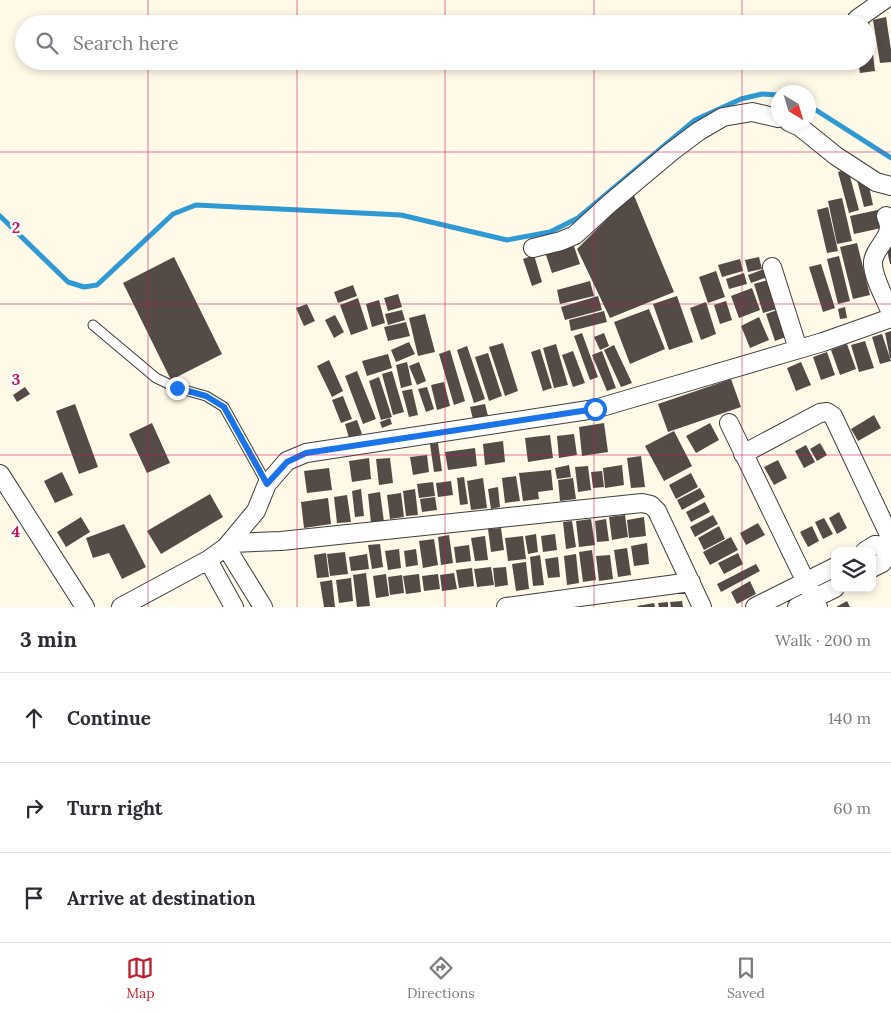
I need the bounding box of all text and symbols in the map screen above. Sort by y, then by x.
search box [15,15,876,70]
icon: search [33,29,61,57]
text: Search here [73,31,179,55]
north arrow [771,85,816,130]
text: 2 [12,217,20,237]
text: 3 [12,369,21,389]
route end [166,377,189,400]
route start [584,398,607,421]
text: 4 [12,521,21,541]
map controls [831,547,876,592]
button: layers [831,547,876,592]
text: 3 min [20,626,77,653]
text: Walk · 200 m [775,630,871,650]
icon: ahead [20,704,48,732]
text: Continue [67,706,151,730]
text: 140 m [828,708,871,728]
icon: right [20,794,48,822]
text: Turn right [67,796,163,820]
text: 60 m [833,798,871,818]
icon: arrive [20,884,48,912]
text: Arrive at destination [67,886,256,910]
tab: Map [126,954,155,1002]
tab: Directions [407,954,475,1002]
tab: Saved [727,954,765,1002]

